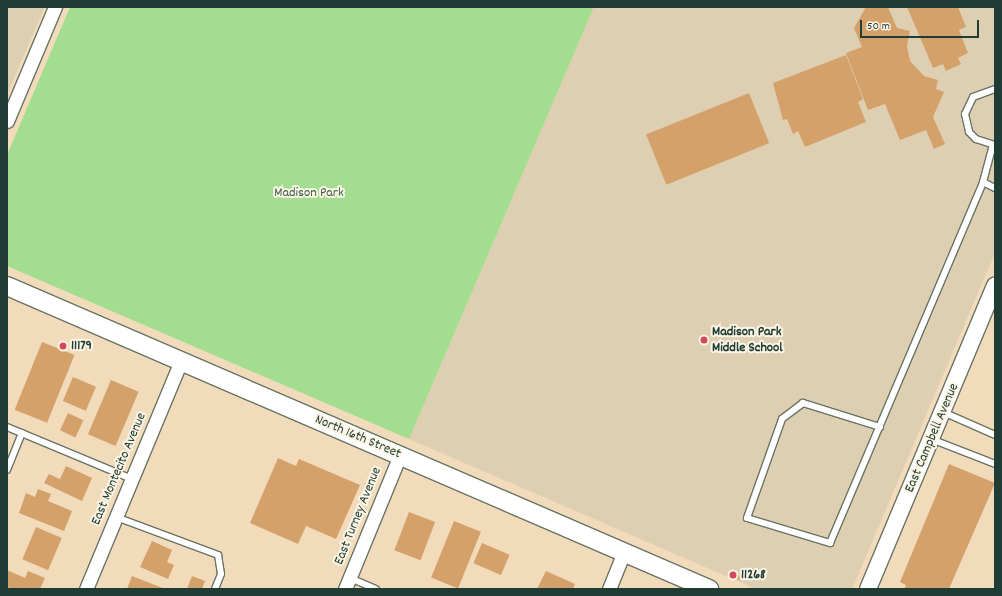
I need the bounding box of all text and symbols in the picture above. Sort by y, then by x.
scale bar [862,12,981,38]
text: 50 m [867,18,890,35]
park label: Madison Park [274,185,344,201]
place label: Madison Park Middle School [712,324,783,356]
marker: Madison Park Middle School [699,335,709,345]
place label: 11179 [71,338,92,354]
marker: 11179 [58,341,68,351]
street label: East Campbell Avenue [901,381,963,495]
street label: East Montecito Avenue [88,410,150,528]
street label: North 16th Street [312,411,404,463]
street label: East Turney Avenue [331,465,385,567]
place label: 11268 [741,567,766,583]
marker: 11268 [728,570,738,580]

